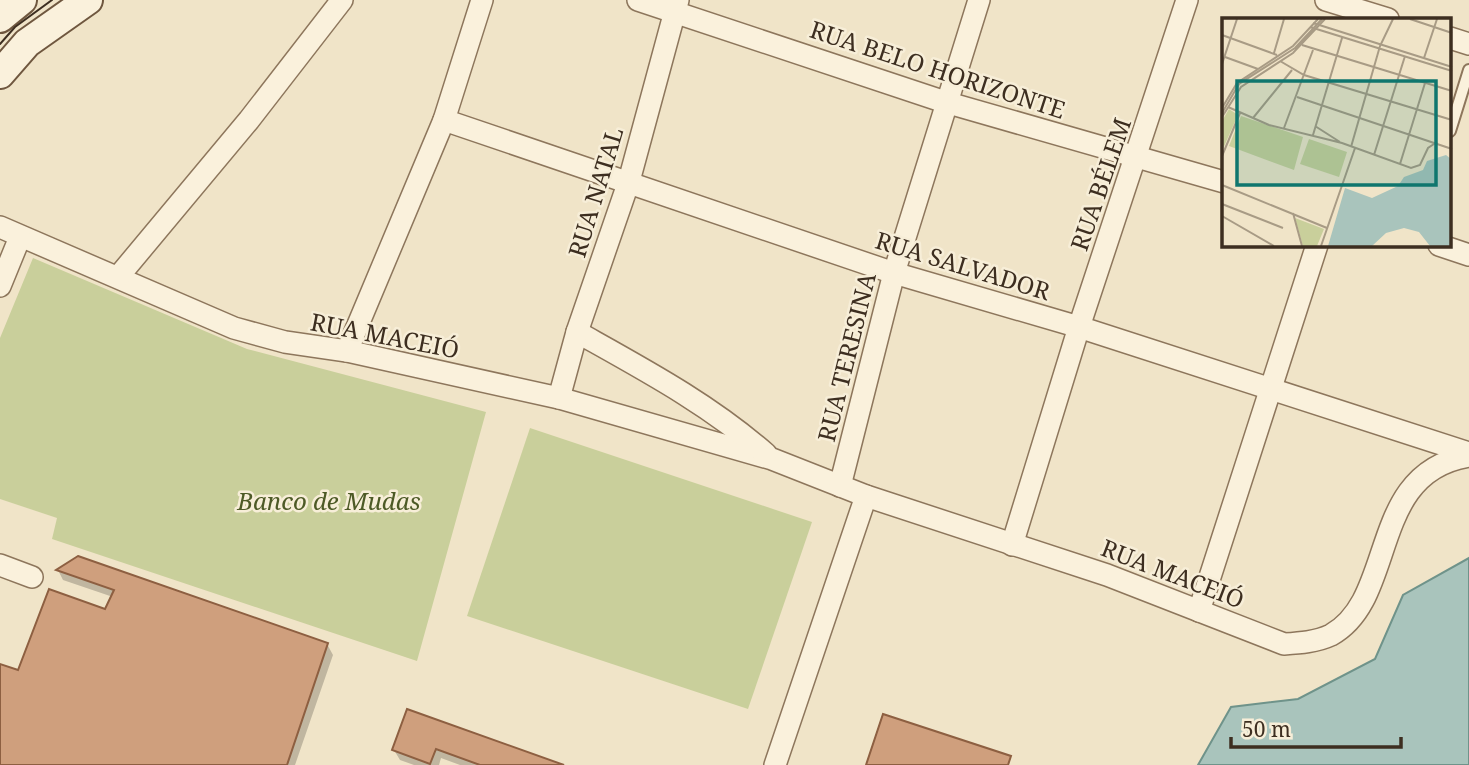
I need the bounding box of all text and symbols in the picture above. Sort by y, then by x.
street label: RUA BELO HORIZONTE [806,12,1070,126]
inset map [1222,18,1452,247]
street label: RUA BÉLEM [1062,113,1138,255]
street label: RUA NATAL [560,123,630,261]
street label: RUA SALVADOR [872,223,1055,307]
street label: RUA TERESINA [809,269,883,445]
street label: RUA MACEIÓ [308,304,462,366]
park label: Banco de Mudas [236,484,421,517]
street label: RUA MACEIÓ [1097,531,1249,615]
scale bar [1231,706,1401,750]
text: 50 m [1242,715,1291,743]

